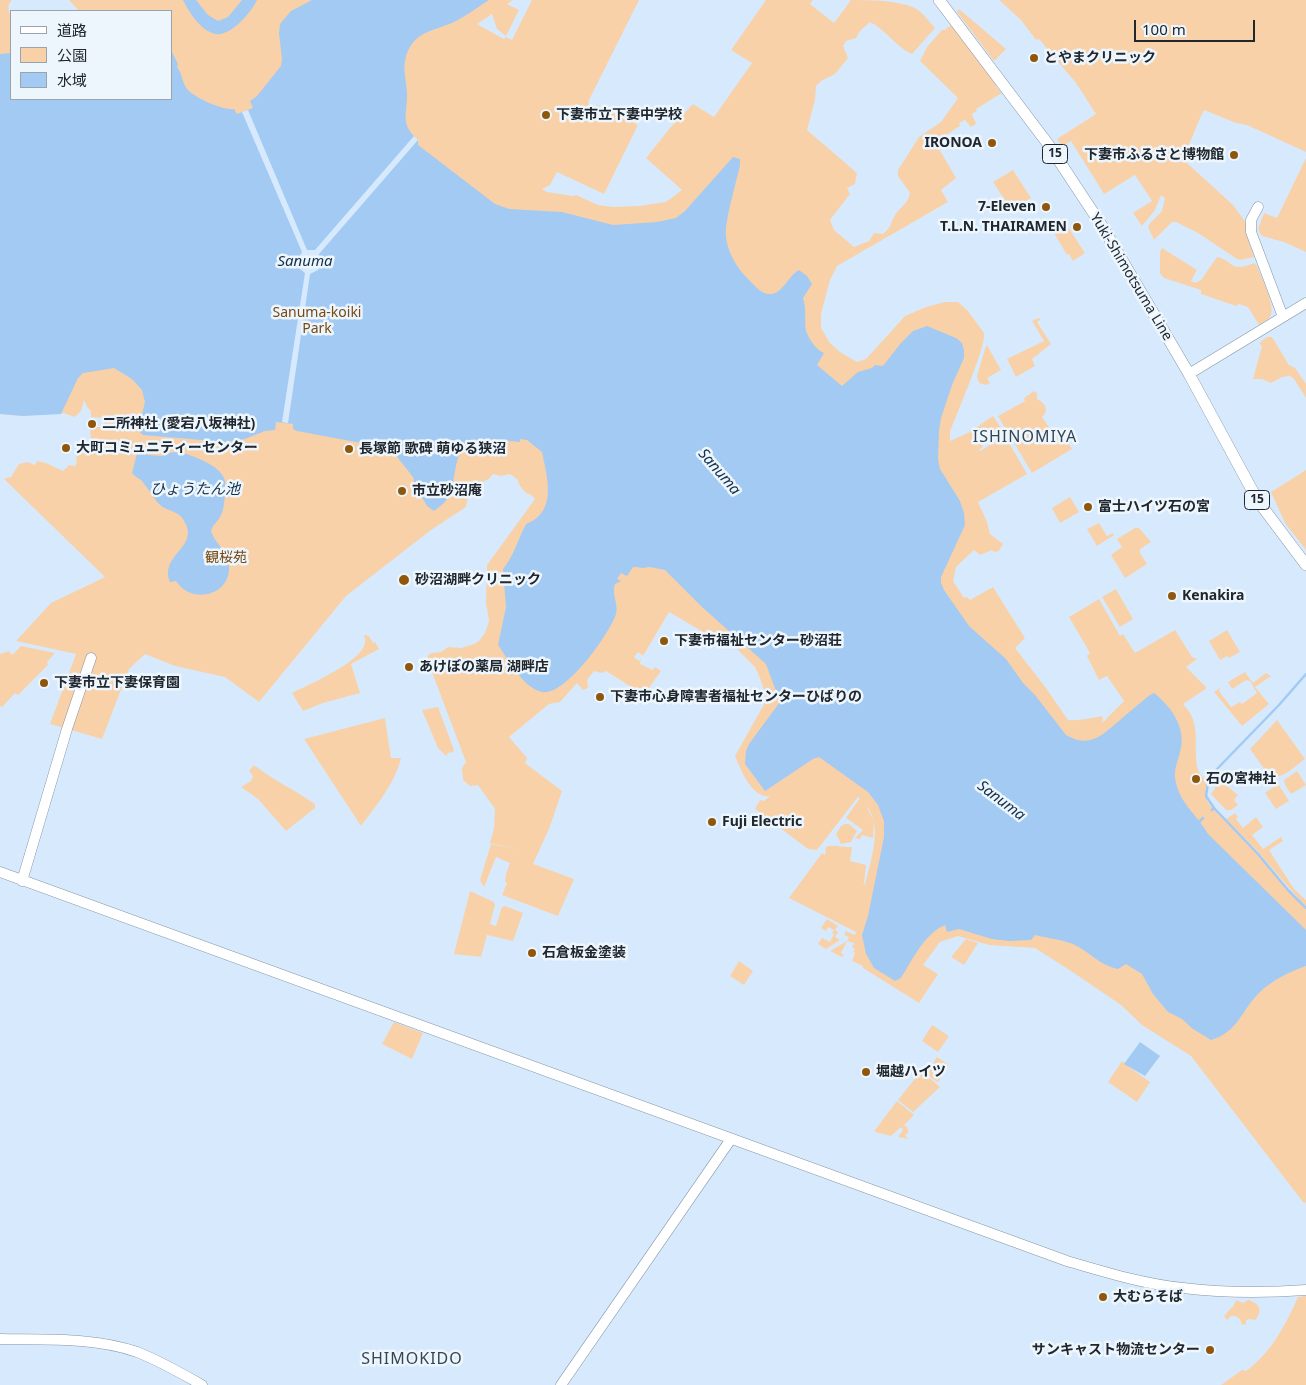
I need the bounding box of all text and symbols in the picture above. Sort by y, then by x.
legend [10,10,172,100]
scale bar [1136,10,1257,42]
text: 100 m [1142,19,1186,39]
text: 道路 [57,20,87,40]
text: 公園 [57,45,87,65]
place label: とやまクリニック [1044,50,1156,66]
marker: とやまクリニック [1028,52,1040,64]
text: 水域 [57,70,87,90]
place label: 下妻市立下妻中学校 [556,107,682,123]
marker: 下妻市立下妻中学校 [540,109,552,121]
place label: IRONOA [924,135,982,151]
marker: IRONOA [986,137,998,149]
road number: 15 [1042,144,1068,164]
place label: 下妻市ふるさと博物館 [1084,147,1224,163]
marker: 下妻市ふるさと博物館 [1228,149,1240,161]
place label: 7-Eleven [978,199,1036,215]
marker: 7-Eleven [1040,201,1052,213]
street label: Yuki-Shimotsuma Line [1086,210,1176,344]
place label: T.L.N. THAIRAMEN [940,219,1067,235]
marker: T.L.N. THAIRAMEN [1071,221,1083,233]
water label: Sanuma [277,253,333,271]
park label: Sanuma-koiki Park [273,305,361,338]
place label: 二所神社 (愛宕八坂神社) [102,416,255,432]
marker: 二所神社 (愛宕八坂神社) [86,418,98,430]
district label: ISHINOMIYA [972,427,1078,447]
place label: 大町コミュニティーセンター [76,440,258,456]
place label: 長塚節 歌碑 萌ゆる狭沼 [359,441,506,457]
marker: 大町コミュニティーセンター [60,442,72,454]
marker: 長塚節 歌碑 萌ゆる狭沼 [343,443,355,455]
water label: Sanuma [694,445,744,499]
water label: ひょうたん池 [150,481,240,499]
place label: 市立砂沼庵 [412,483,482,499]
marker: 市立砂沼庵 [396,485,408,497]
road number: 15 [1244,490,1270,510]
place label: 富士ハイツ石の宮 [1098,499,1210,515]
marker: 富士ハイツ石の宮 [1082,501,1094,513]
park label: 観桜苑 [205,550,247,566]
place label: 砂沼湖畔クリニック [415,572,541,588]
marker: 砂沼湖畔クリニック [397,573,411,587]
place label: Kenakira [1182,588,1244,604]
marker: Kenakira [1166,590,1178,602]
place label: 下妻市福祉センター砂沼荘 [674,633,842,649]
marker: 下妻市福祉センター砂沼荘 [658,635,670,647]
place label: あけぼの薬局 湖畔店 [419,659,549,675]
marker: あけぼの薬局 湖畔店 [403,661,415,673]
place label: 下妻市立下妻保育園 [54,675,180,691]
marker: 下妻市立下妻保育園 [38,677,50,689]
place label: 下妻市心身障害者福祉センターひばりの [610,689,862,705]
marker: 下妻市心身障害者福祉センターひばりの [594,691,606,703]
place label: 石の宮神社 [1206,771,1276,787]
marker: 石の宮神社 [1190,773,1202,785]
water label: Sanuma [974,777,1028,825]
place label: Fuji Electric [722,814,802,830]
marker: Fuji Electric [706,816,718,828]
place label: 石倉板金塗装 [542,945,626,961]
marker: 石倉板金塗装 [526,947,538,959]
place label: 堀越ハイツ [876,1064,946,1080]
marker: 堀越ハイツ [860,1066,872,1078]
place label: 大むらそば [1113,1289,1183,1305]
marker: 大むらそば [1097,1291,1109,1303]
place label: サンキャスト物流センター [1032,1342,1200,1358]
marker: サンキャスト物流センター [1204,1344,1216,1356]
district label: SHIMOKIDO [360,1349,464,1369]

